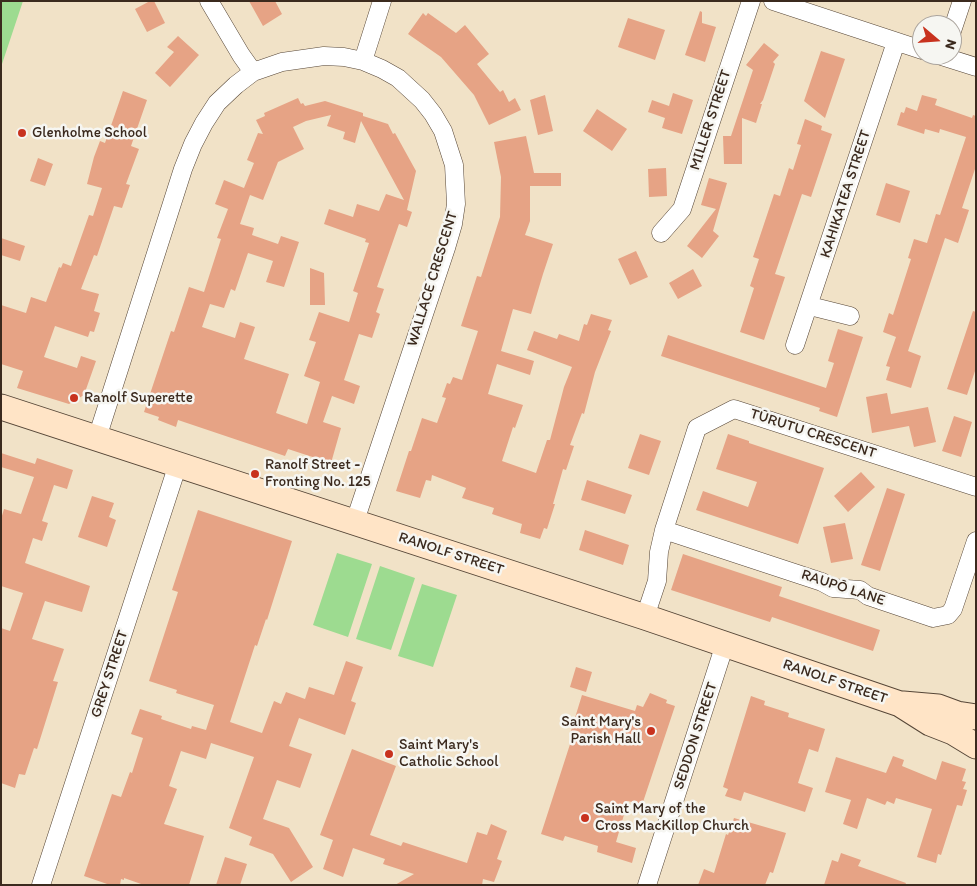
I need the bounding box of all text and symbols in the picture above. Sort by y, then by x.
north arrow [912,15,962,65]
text: N [941,37,960,52]
street label: MILLER STREET [686,68,736,172]
place label: Glenholme School [32,124,147,142]
marker: Glenholme School [16,127,28,139]
street label: KAHIKATEA STREET [817,128,875,260]
street label: WALLACE CRESCENT [404,209,462,349]
place label: Ranolf Superette [84,389,193,407]
marker: Ranolf Superette [68,392,80,404]
street label: TŪRUTU CRESCENT [748,405,878,463]
place label: Ranolf Street - Fronting No. 125 [265,456,371,491]
marker: Ranolf Street - Fronting No. 125 [249,468,261,480]
street label: RANOLF STREET [396,529,506,579]
street label: RAUPŌ LANE [799,566,887,610]
street label: GREY STREET [87,628,133,720]
street label: RANOLF STREET [780,656,890,708]
street label: SEDDON STREET [670,680,722,792]
place label: Saint Mary's Parish Hall [561,713,641,748]
marker: Saint Mary's Parish Hall [645,725,657,737]
place label: Saint Mary's Catholic School [399,736,498,771]
marker: Saint Mary's Catholic School [383,748,395,760]
place label: Saint Mary of the Cross MacKillop Church [595,800,749,835]
marker: Saint Mary of the Cross MacKillop Church [579,812,591,824]

